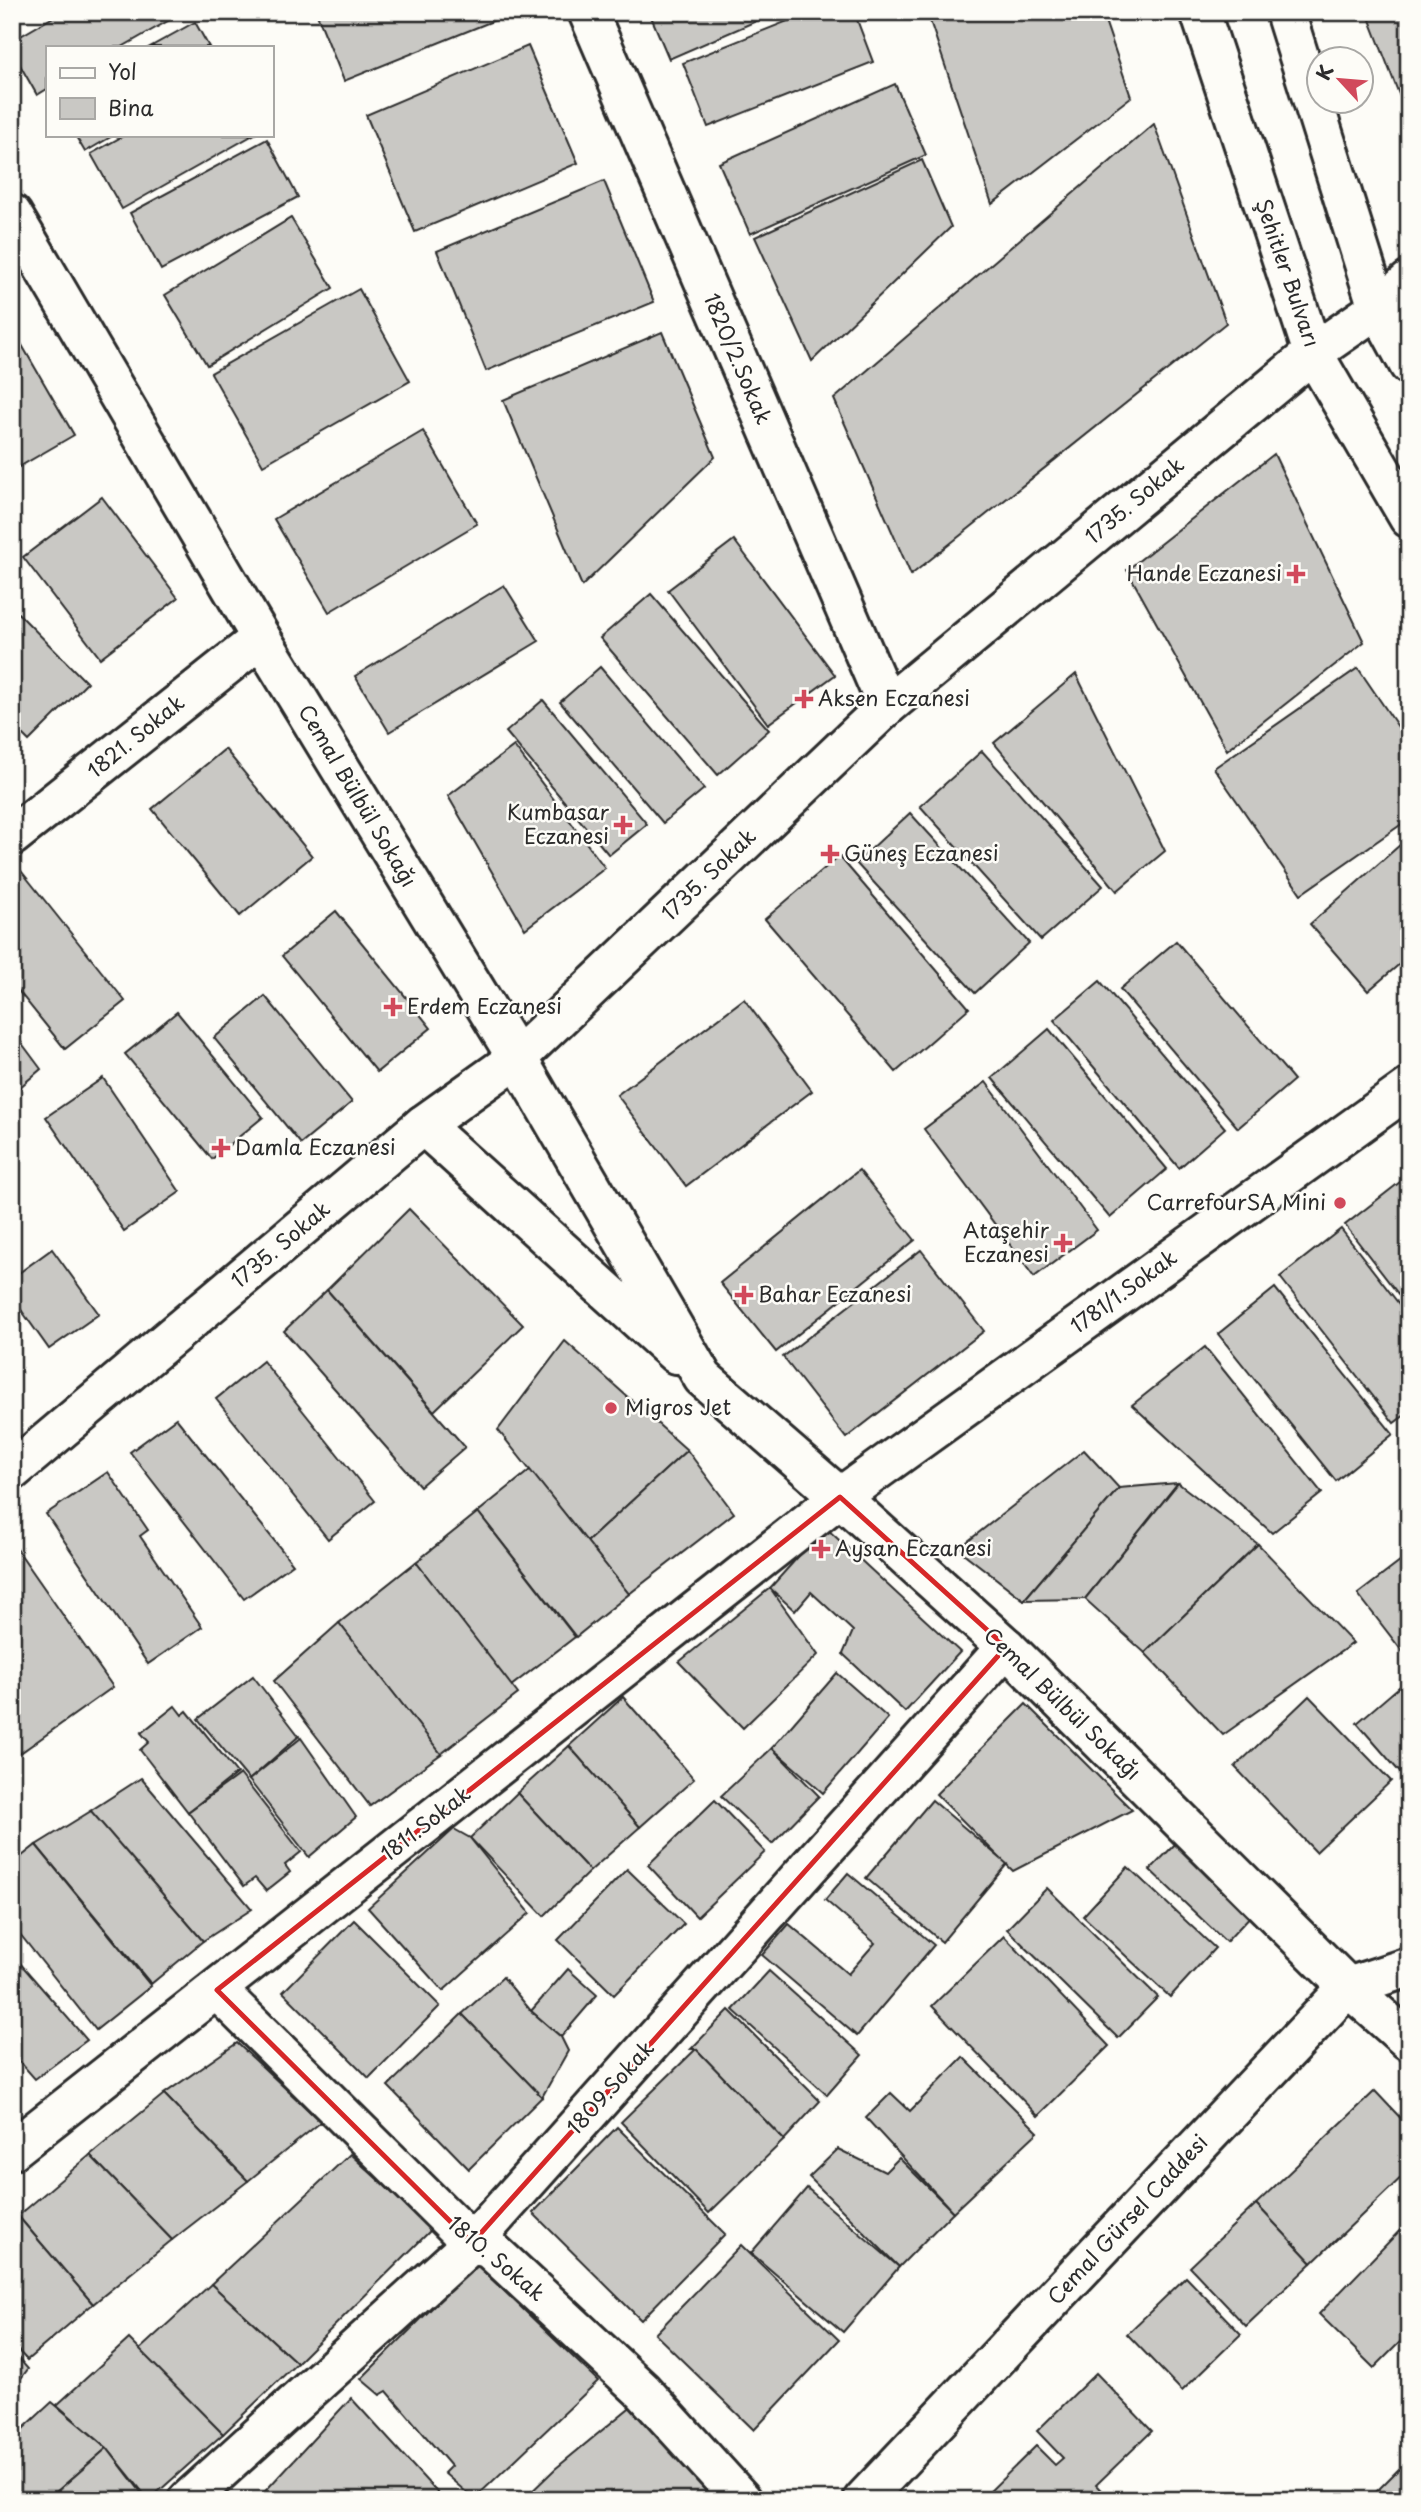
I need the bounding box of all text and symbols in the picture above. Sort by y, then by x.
legend [46,46,273,136]
north arrow [1306,46,1376,116]
text: Yol [108,55,137,87]
text: K [1308,60,1339,85]
text: Bina [108,91,154,123]
street label: Şehitler Bulvarı [1249,194,1329,351]
street label: 1820/2.Sokak [697,288,781,429]
street label: 1735. Sokak [1077,448,1190,551]
place label: Hande Eczanesi [1126,556,1282,588]
marker: Hande Eczanesi [1288,566,1304,582]
place label: Aksen Eczanesi [818,681,970,713]
street label: 1821. Sokak [79,686,190,785]
marker: Aksen Eczanesi [796,691,812,707]
street label: Cemal Bülbül Sokağı [291,698,426,892]
place label: Kumbasar Eczanesi [507,795,610,851]
marker: Kumbasar Eczanesi [615,817,631,833]
street label: 1735. Sokak [653,820,762,927]
place label: Güneş Eczanesi [844,836,999,868]
marker: Güneş Eczanesi [822,846,838,862]
place label: Erdem Eczanesi [407,989,562,1021]
marker: Erdem Eczanesi [385,999,401,1015]
place label: Damla Eczanesi [235,1130,396,1162]
marker: Damla Eczanesi [213,1140,229,1156]
place label: CarrefourSA Mini [1147,1185,1326,1217]
street label: 1735. Sokak [223,1192,336,1295]
marker: CarrefourSA Mini [1332,1195,1348,1211]
place label: Ataşehir Eczanesi [963,1213,1050,1269]
marker: Ataşehir Eczanesi [1055,1235,1071,1251]
street label: 1781/1.Sokak [1063,1241,1183,1340]
place label: Bahar Eczanesi [758,1277,912,1309]
marker: Bahar Eczanesi [736,1287,752,1303]
place label: Migros Jet [625,1390,731,1422]
marker: Migros Jet [603,1400,619,1416]
place label: Aysan Eczanesi [835,1531,992,1563]
marker: Aysan Eczanesi [813,1541,829,1557]
street label: Cemal Bülbül Sokağı [977,1619,1149,1786]
street label: 1811.Sokak [373,1777,476,1868]
street label: 1809.Sokak [558,2032,661,2141]
street label: Cemal Gürsel Caddesi [1039,2126,1214,2311]
street label: 1810. Sokak [441,2207,553,2308]

